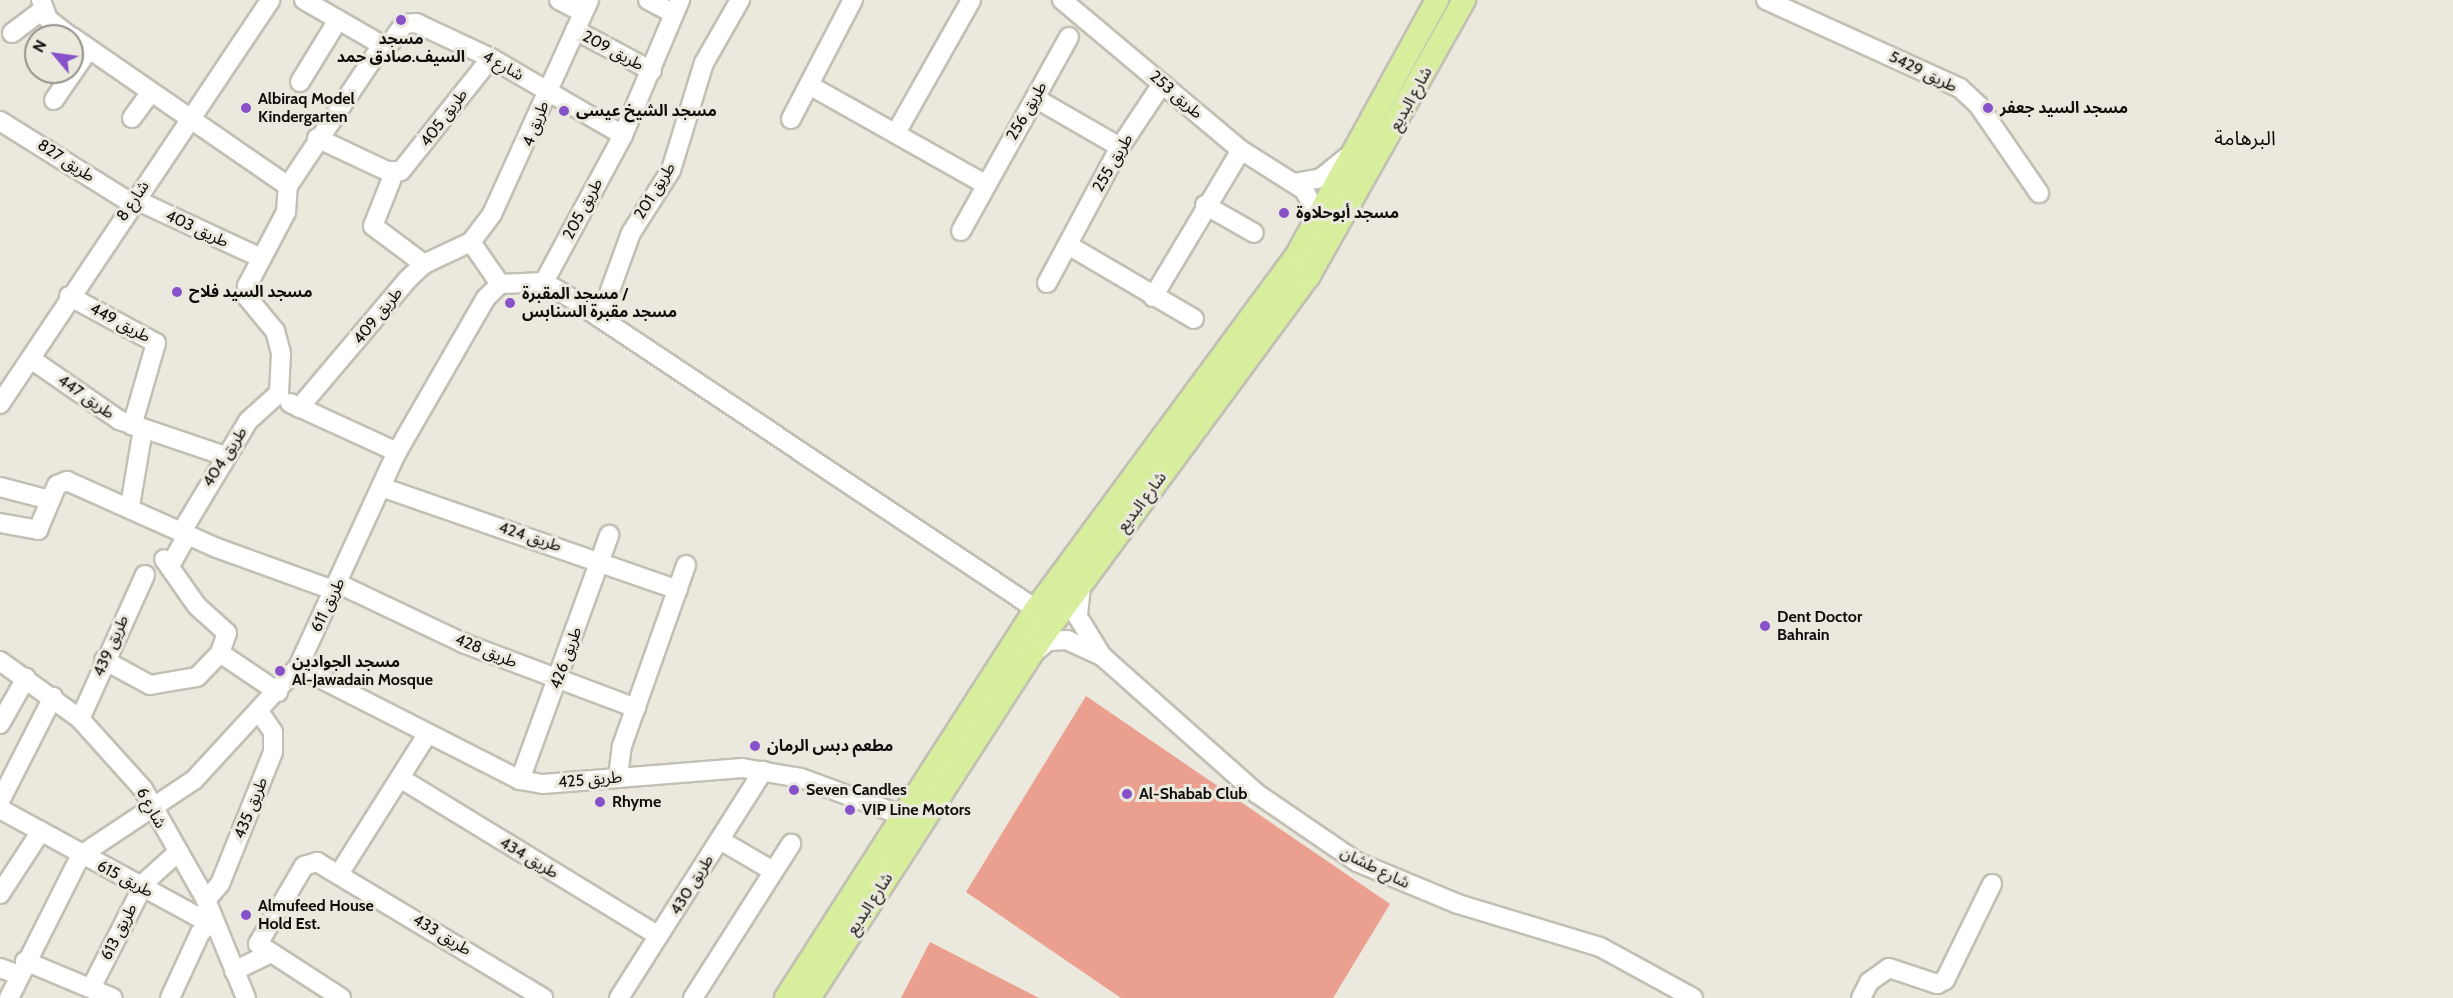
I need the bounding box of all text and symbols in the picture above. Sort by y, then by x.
marker: مسجد السيف.صادق حمد [394,13,408,27]
north arrow [24,24,84,84]
street label: طريق 209 [579,27,647,75]
place label: مسجد السيف.صادق حمد [337,29,465,67]
text: N [29,36,51,56]
street label: شارع 4 [479,47,527,85]
street label: طريق 5429 [1886,47,1960,97]
street label: شارع البديع [1386,64,1436,134]
street label: طريق 253 [1146,67,1206,123]
street label: طريق 256 [1003,78,1051,144]
street label: طريق 405 [416,85,472,151]
place label: Albiraq Model Kindergarten [258,89,355,127]
place label: مسجد السيد جعفر [2000,98,2128,118]
street label: طريق 4 [519,99,553,149]
marker: Albiraq Model Kindergarten [239,101,253,115]
place label: مسجد الشيخ عيسى [576,101,717,121]
marker: مسجد السيد جعفر [1981,101,1995,115]
marker: مسجد الشيخ عيسى [557,104,571,118]
district label: البرهامة [2214,126,2276,150]
street label: طريق 255 [1089,131,1137,195]
street label: طريق 827 [34,135,98,187]
street label: طريق 201 [630,159,680,223]
street label: طريق 205 [559,175,607,243]
street label: شارع 8 [113,177,153,225]
place label: مسجد أبوحلاوة [1296,203,1399,223]
street label: طريق 403 [163,206,231,252]
marker: مسجد أبوحلاوة [1277,206,1291,220]
place label: مسجد السيد فلاح [189,282,312,302]
street label: طريق 409 [349,284,407,348]
place label: مسجد المقبرة / مسجد مقبرة السنابس [522,284,677,322]
marker: مسجد السيد فلاح [170,285,184,299]
marker: مسجد المقبرة / مسجد مقبرة السنابس [503,296,517,310]
street label: طريق 449 [87,299,153,347]
street label: طريق 447 [54,371,118,423]
street label: طريق 404 [199,423,251,491]
street label: شارع البديع [1113,468,1171,536]
street label: طريق 424 [496,518,564,556]
street label: طريق 611 [307,575,349,635]
place label: Dent Doctor Bahrain [1777,607,1862,645]
street label: طريق 439 [89,612,133,680]
marker: Dent Doctor Bahrain [1758,619,1772,633]
street label: طريق 426 [546,624,586,692]
street label: طريق 428 [452,630,520,672]
place label: مسجد الجوادين Al-Jawadain Mosque [292,652,433,690]
marker: مسجد الجوادين Al-Jawadain Mosque [273,664,287,678]
place label: مطعم دبس الرمان [767,736,893,756]
marker: مطعم دبس الرمان [748,739,762,753]
street label: طريق 425 [557,768,623,792]
street label: طريق 435 [230,774,272,842]
place label: Seven Candles [806,780,907,800]
marker: Seven Candles [787,783,801,797]
street label: شارع 6 [132,784,170,832]
place label: Al-Shabab Club [1139,784,1247,804]
marker: Al-Shabab Club [1120,787,1134,801]
place label: Rhyme [612,792,661,812]
marker: Rhyme [593,795,607,809]
place label: VIP Line Motors [862,800,971,820]
marker: VIP Line Motors [843,803,857,817]
street label: طريق 434 [496,833,562,883]
street label: شارع طشان [1337,843,1413,893]
street label: طريق 430 [666,851,718,919]
street label: طريق 615 [94,856,156,902]
street label: شارع البديع [843,869,897,939]
place label: Almufeed House Hold Est. [258,896,374,934]
street label: طريق 613 [97,901,141,963]
marker: Almufeed House Hold Est. [239,908,253,922]
street label: طريق 433 [409,910,475,960]

